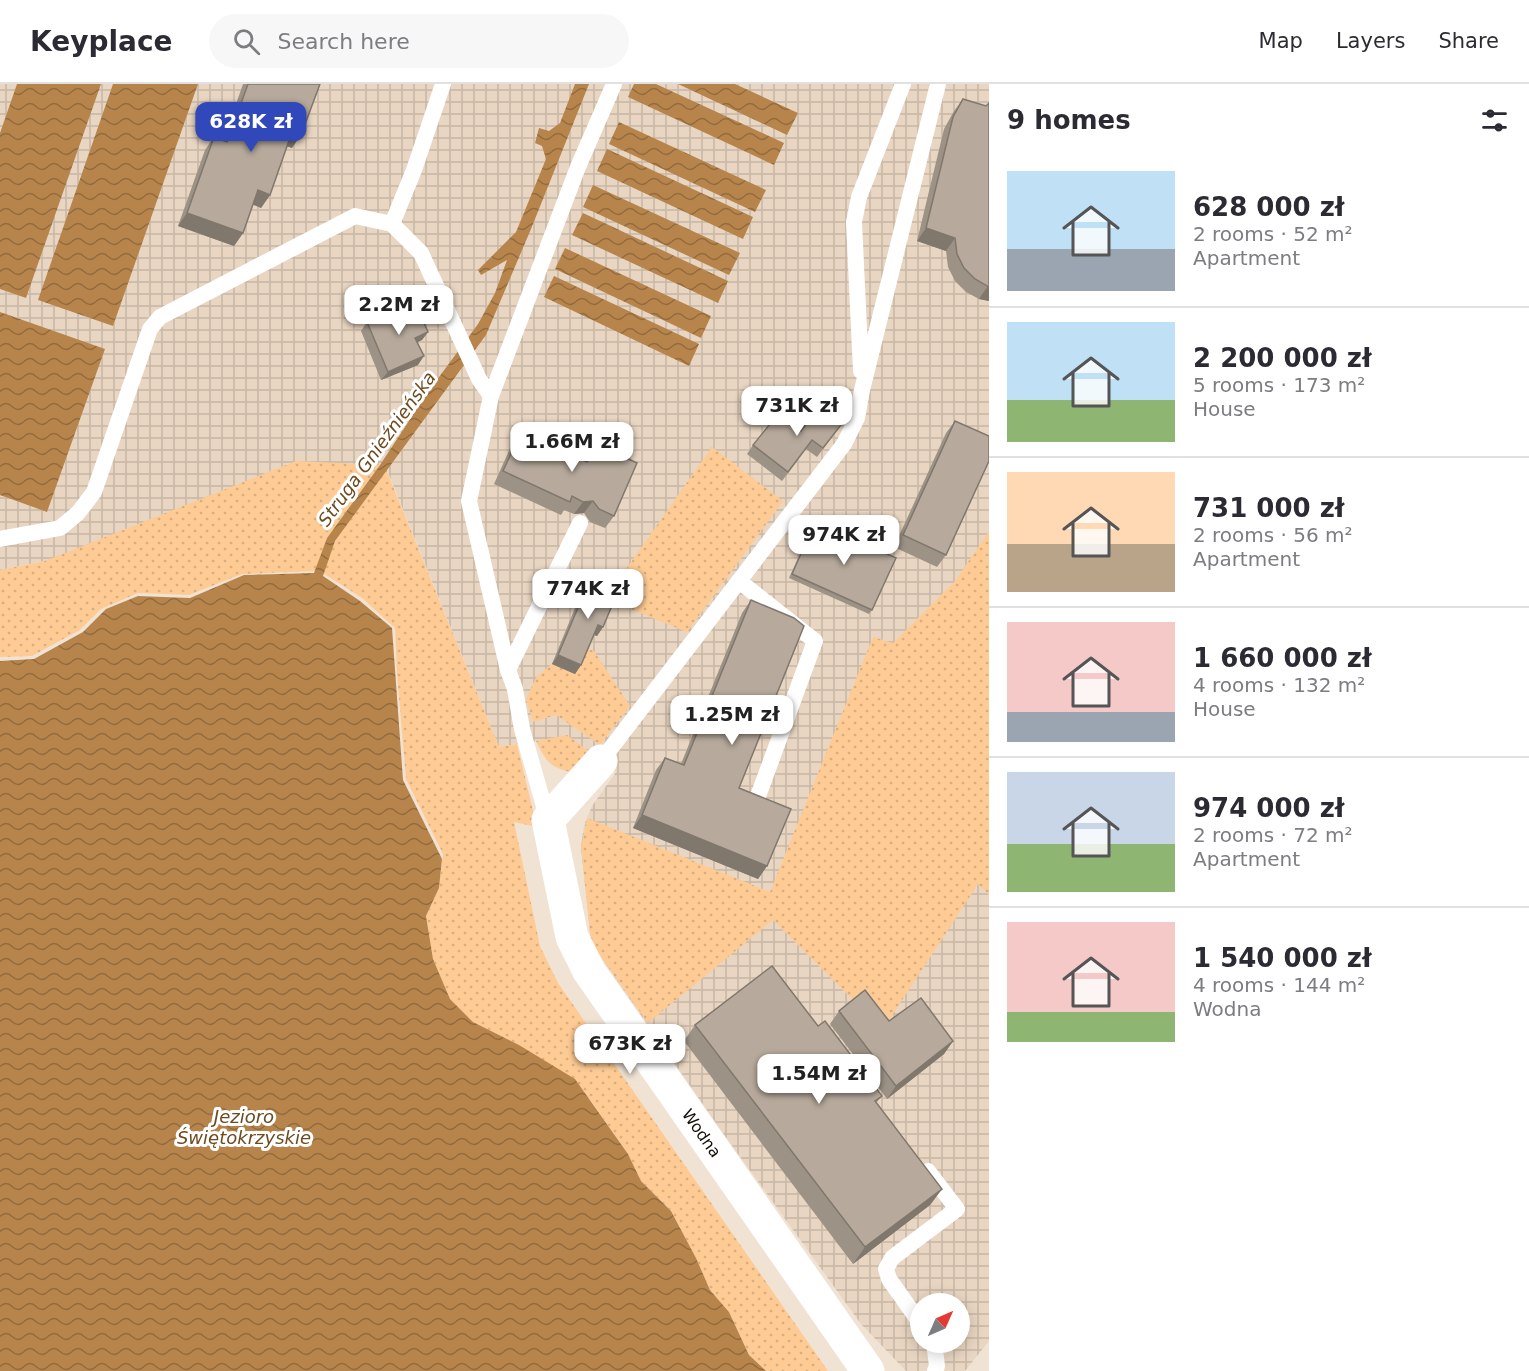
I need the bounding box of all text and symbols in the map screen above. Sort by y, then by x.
search box [209,14,629,68]
text: Keyplace [30,25,173,58]
icon: search [230,25,263,58]
text: Search here [278,29,410,54]
text: Map [1259,29,1303,53]
text: Layers [1336,29,1405,53]
text: Share [1438,29,1499,53]
pin: 628K zł [196,102,306,153]
icon: filters [1478,104,1511,137]
text: 9 homes [1007,105,1131,135]
text: 628K zł [209,109,293,133]
text: 628 000 zł [1193,192,1344,222]
icon: home [1055,195,1127,267]
text: 2 rooms · 52 m² [1193,222,1353,246]
text: Apartment [1193,246,1300,270]
pin: 2.2M zł [344,285,454,336]
text: 2.2M zł [358,292,440,316]
text: 2 200 000 zł [1193,343,1372,373]
icon: home [1055,346,1127,418]
water label: Struga Gnieźnieńska [313,367,440,530]
text: 5 rooms · 173 m² [1193,373,1365,397]
pin: 731K zł [742,386,852,437]
text: 731K zł [755,393,839,417]
text: House [1193,397,1256,421]
pin: 1.66M zł [510,422,634,473]
text: 1.66M zł [524,429,620,453]
text: 731 000 zł [1193,493,1344,523]
icon: home [1055,496,1127,568]
pin: 974K zł [789,515,899,566]
text: 974K zł [802,522,886,546]
text: 2 rooms · 56 m² [1193,523,1353,547]
text: Apartment [1193,547,1300,571]
pin: 774K zł [533,569,643,620]
text: 774K zł [546,576,630,600]
text: 1 660 000 zł [1193,643,1372,673]
icon: home [1055,646,1127,718]
text: 4 rooms · 132 m² [1193,673,1365,697]
pin: 1.25M zł [670,695,794,746]
text: House [1193,697,1256,721]
text: 1.25M zł [684,702,780,726]
text: 974 000 zł [1193,793,1344,823]
icon: home [1055,796,1127,868]
text: 2 rooms · 72 m² [1193,823,1353,847]
text: Apartment [1193,847,1300,871]
text: 1 540 000 zł [1193,943,1372,973]
icon: home [1055,946,1127,1018]
text: 4 rooms · 144 m² [1193,973,1365,997]
text: Wodna [1193,997,1261,1021]
pin: 673K zł [575,1024,685,1075]
text: 673K zł [588,1031,672,1055]
pin: 1.54M zł [757,1054,881,1105]
text: 1.54M zł [771,1061,867,1085]
street label: Wodna [678,1105,725,1161]
water label: Jezioro Świętokrzyskie [177,1106,311,1148]
north arrow [910,1293,970,1353]
map controls [910,1293,970,1353]

